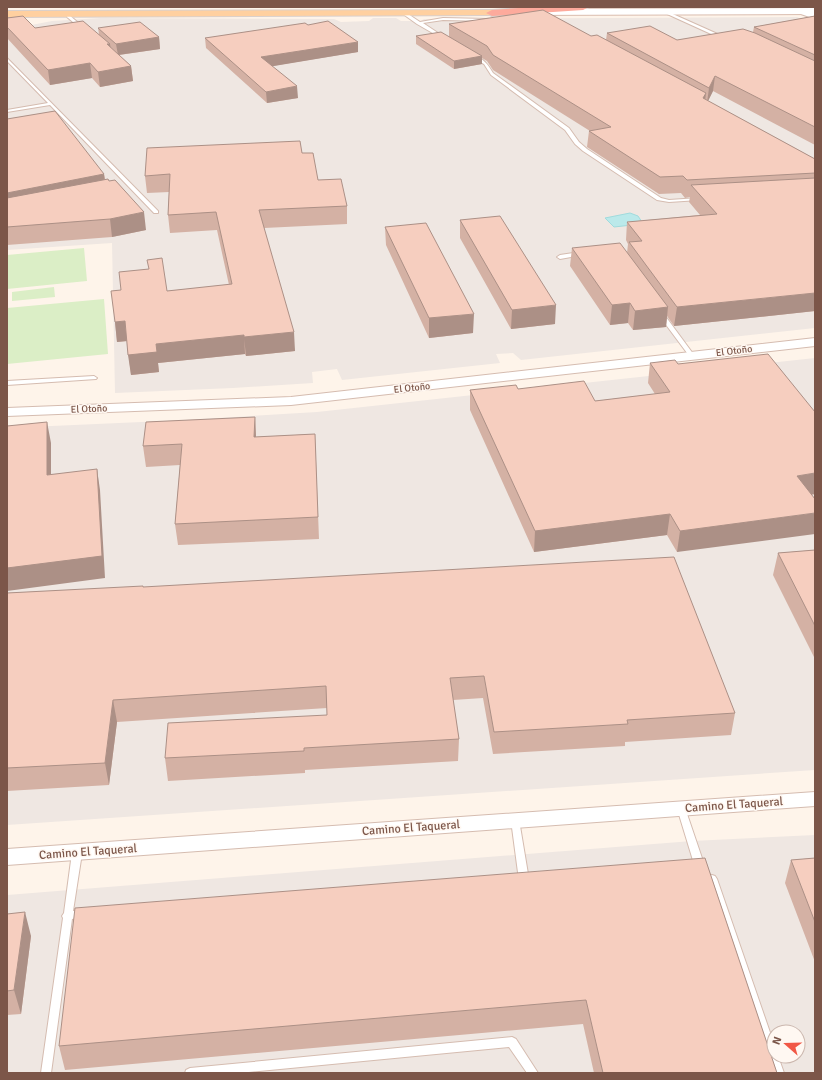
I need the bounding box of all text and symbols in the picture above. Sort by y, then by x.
street label: El Otoño [715,343,753,359]
street label: El Otoño [393,380,431,396]
street label: El Otoño [70,402,108,416]
street label: Camino El Taqueral [684,794,784,816]
street label: Camino El Taqueral [361,817,461,839]
street label: Camino El Taqueral [38,841,138,863]
north arrow [766,1024,806,1064]
text: N [770,1035,784,1047]

